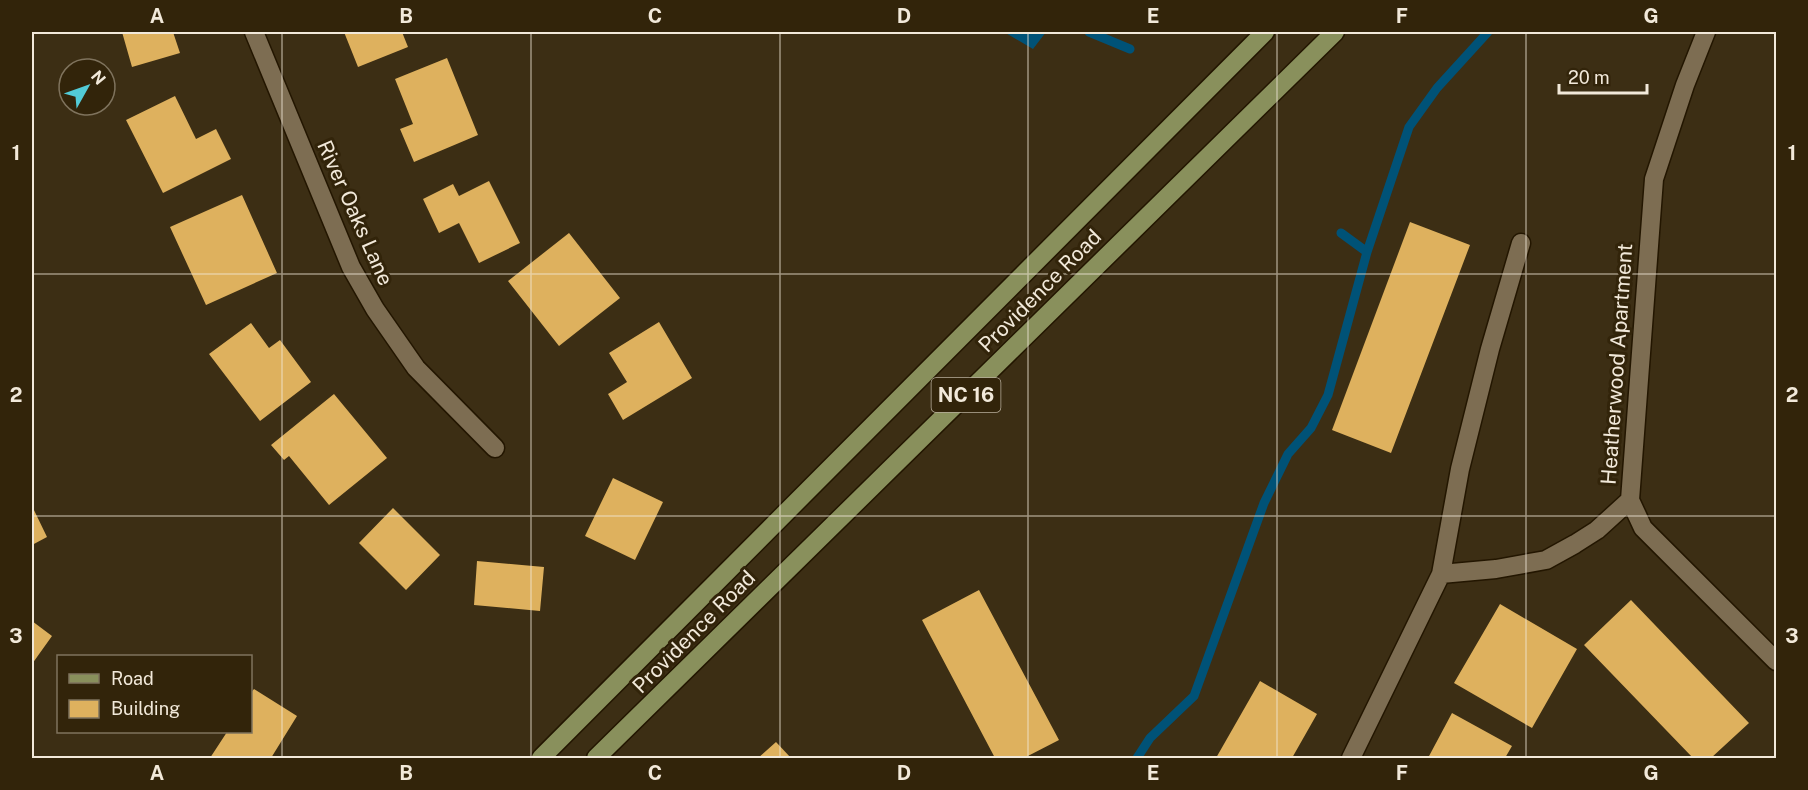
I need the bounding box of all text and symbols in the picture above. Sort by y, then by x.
text: A [150,4,164,28]
text: B [399,4,413,28]
text: C [648,4,662,28]
text: D [897,4,911,28]
text: E [1147,4,1159,28]
text: F [1396,4,1408,28]
text: G [1643,4,1659,28]
north arrow [57,57,117,117]
scale bar [1559,57,1648,95]
text: N [87,67,109,89]
text: 20 m [1568,67,1610,88]
street label: River Oaks Lane [312,136,399,289]
text: 1 [12,141,20,165]
text: 1 [1788,141,1796,165]
street label: Providence Road [973,224,1106,357]
street label: Heatherwood Apartment [1596,242,1637,486]
road number: NC 16 [932,378,1000,412]
text: 2 [10,383,22,407]
text: 2 [1786,383,1798,407]
street label: Providence Road [627,565,760,698]
text: 3 [9,624,23,648]
text: 3 [1785,624,1799,648]
legend [57,655,252,733]
text: Road [111,668,154,689]
text: Building [111,698,180,719]
text: A [150,761,164,785]
text: B [399,761,413,785]
text: C [648,761,662,785]
text: D [897,761,911,785]
text: E [1147,761,1159,785]
text: F [1396,761,1408,785]
text: G [1643,761,1659,785]

